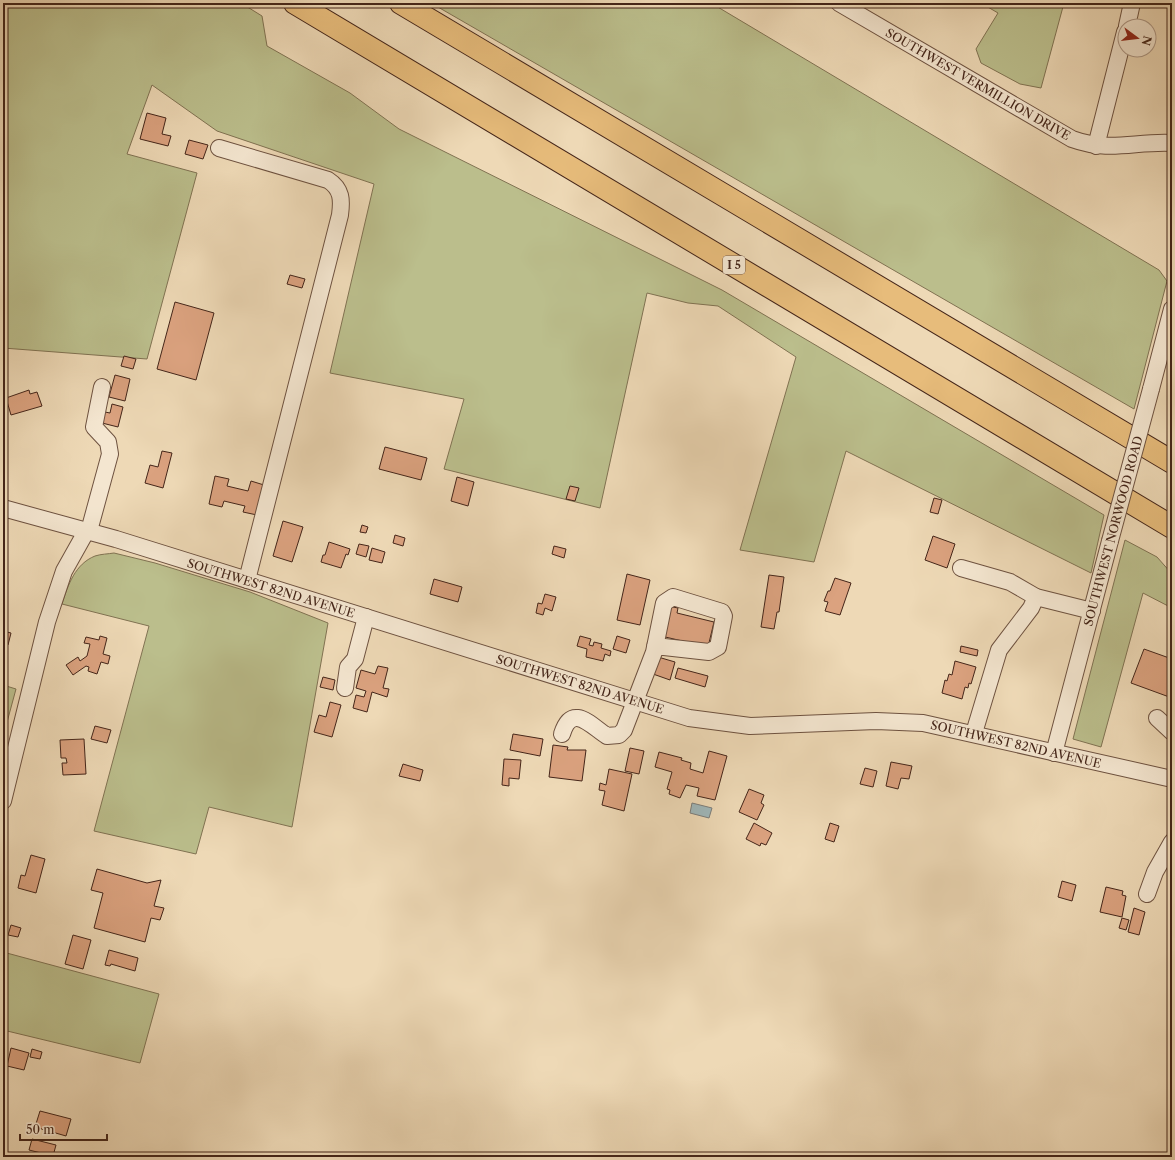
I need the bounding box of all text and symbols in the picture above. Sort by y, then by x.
north arrow [1117,18,1157,58]
street label: SOUTHWEST VERMILLION DRIVE [883,25,1073,143]
text: N [1139,34,1155,47]
road number: I 5 [723,256,745,274]
street label: SOUTHWEST NORWOOD ROAD [1080,434,1146,628]
street label: SOUTHWEST 82ND AVENUE [185,555,357,621]
street label: SOUTHWEST 82ND AVENUE [494,651,666,717]
street label: SOUTHWEST 82ND AVENUE [929,717,1103,771]
scale bar [20,1116,107,1142]
text: 50 m [26,1122,55,1137]

